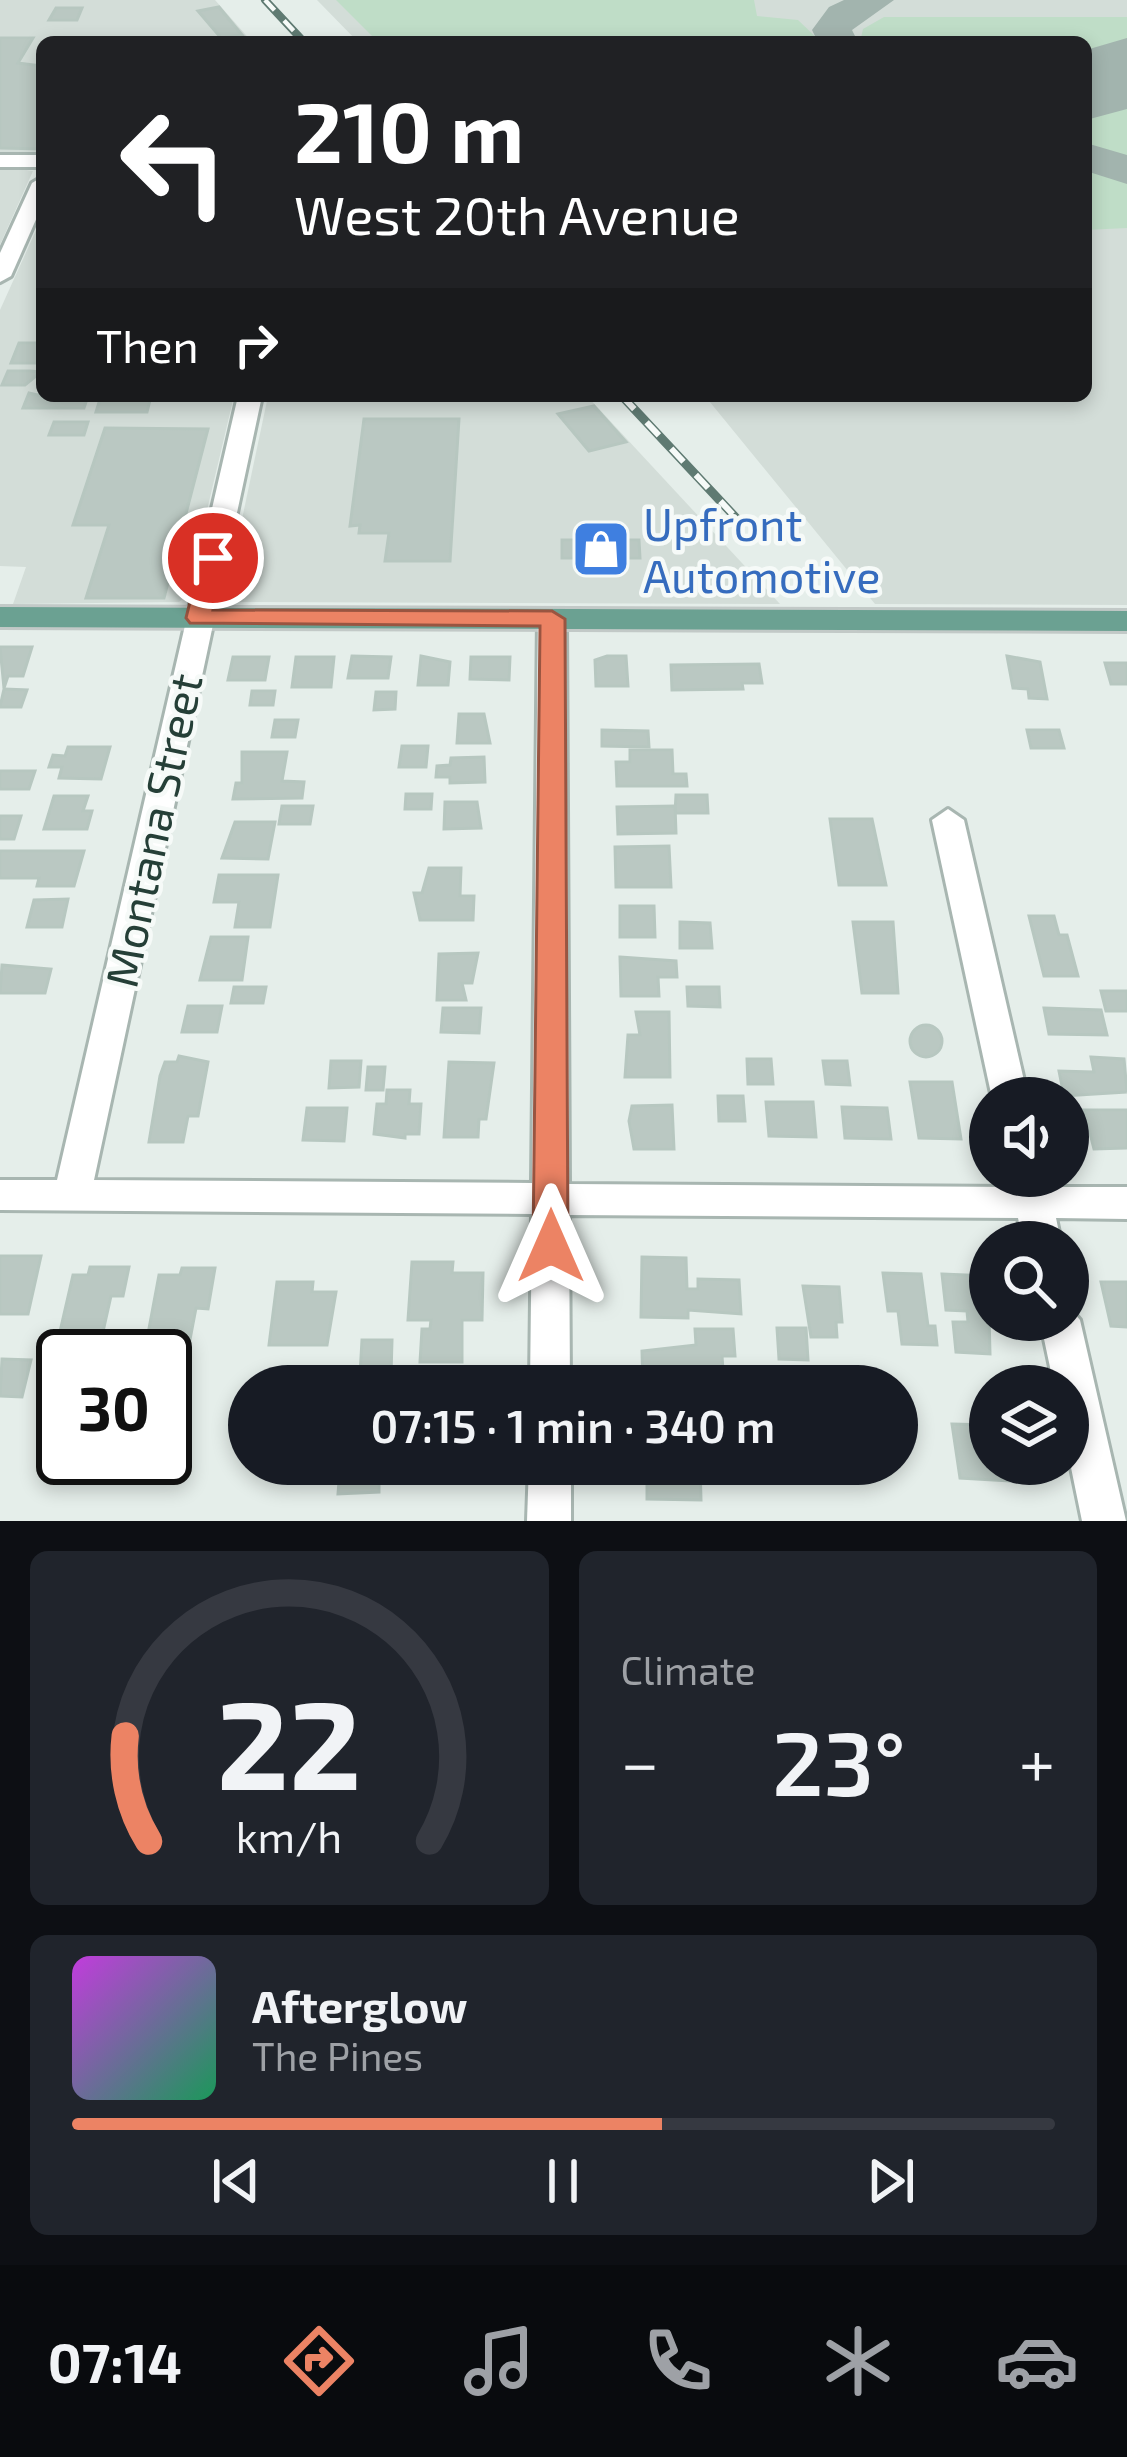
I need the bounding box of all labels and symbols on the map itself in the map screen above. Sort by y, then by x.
place label: Upfront Automotive [643,496,880,602]
pin [162,507,264,609]
shop icon: Upfront Automotive [570,518,632,580]
street label: Montana Street [92,668,212,992]
position arrow [488,1183,614,1309]
speed limit sign: 30 [36,1329,192,1485]

